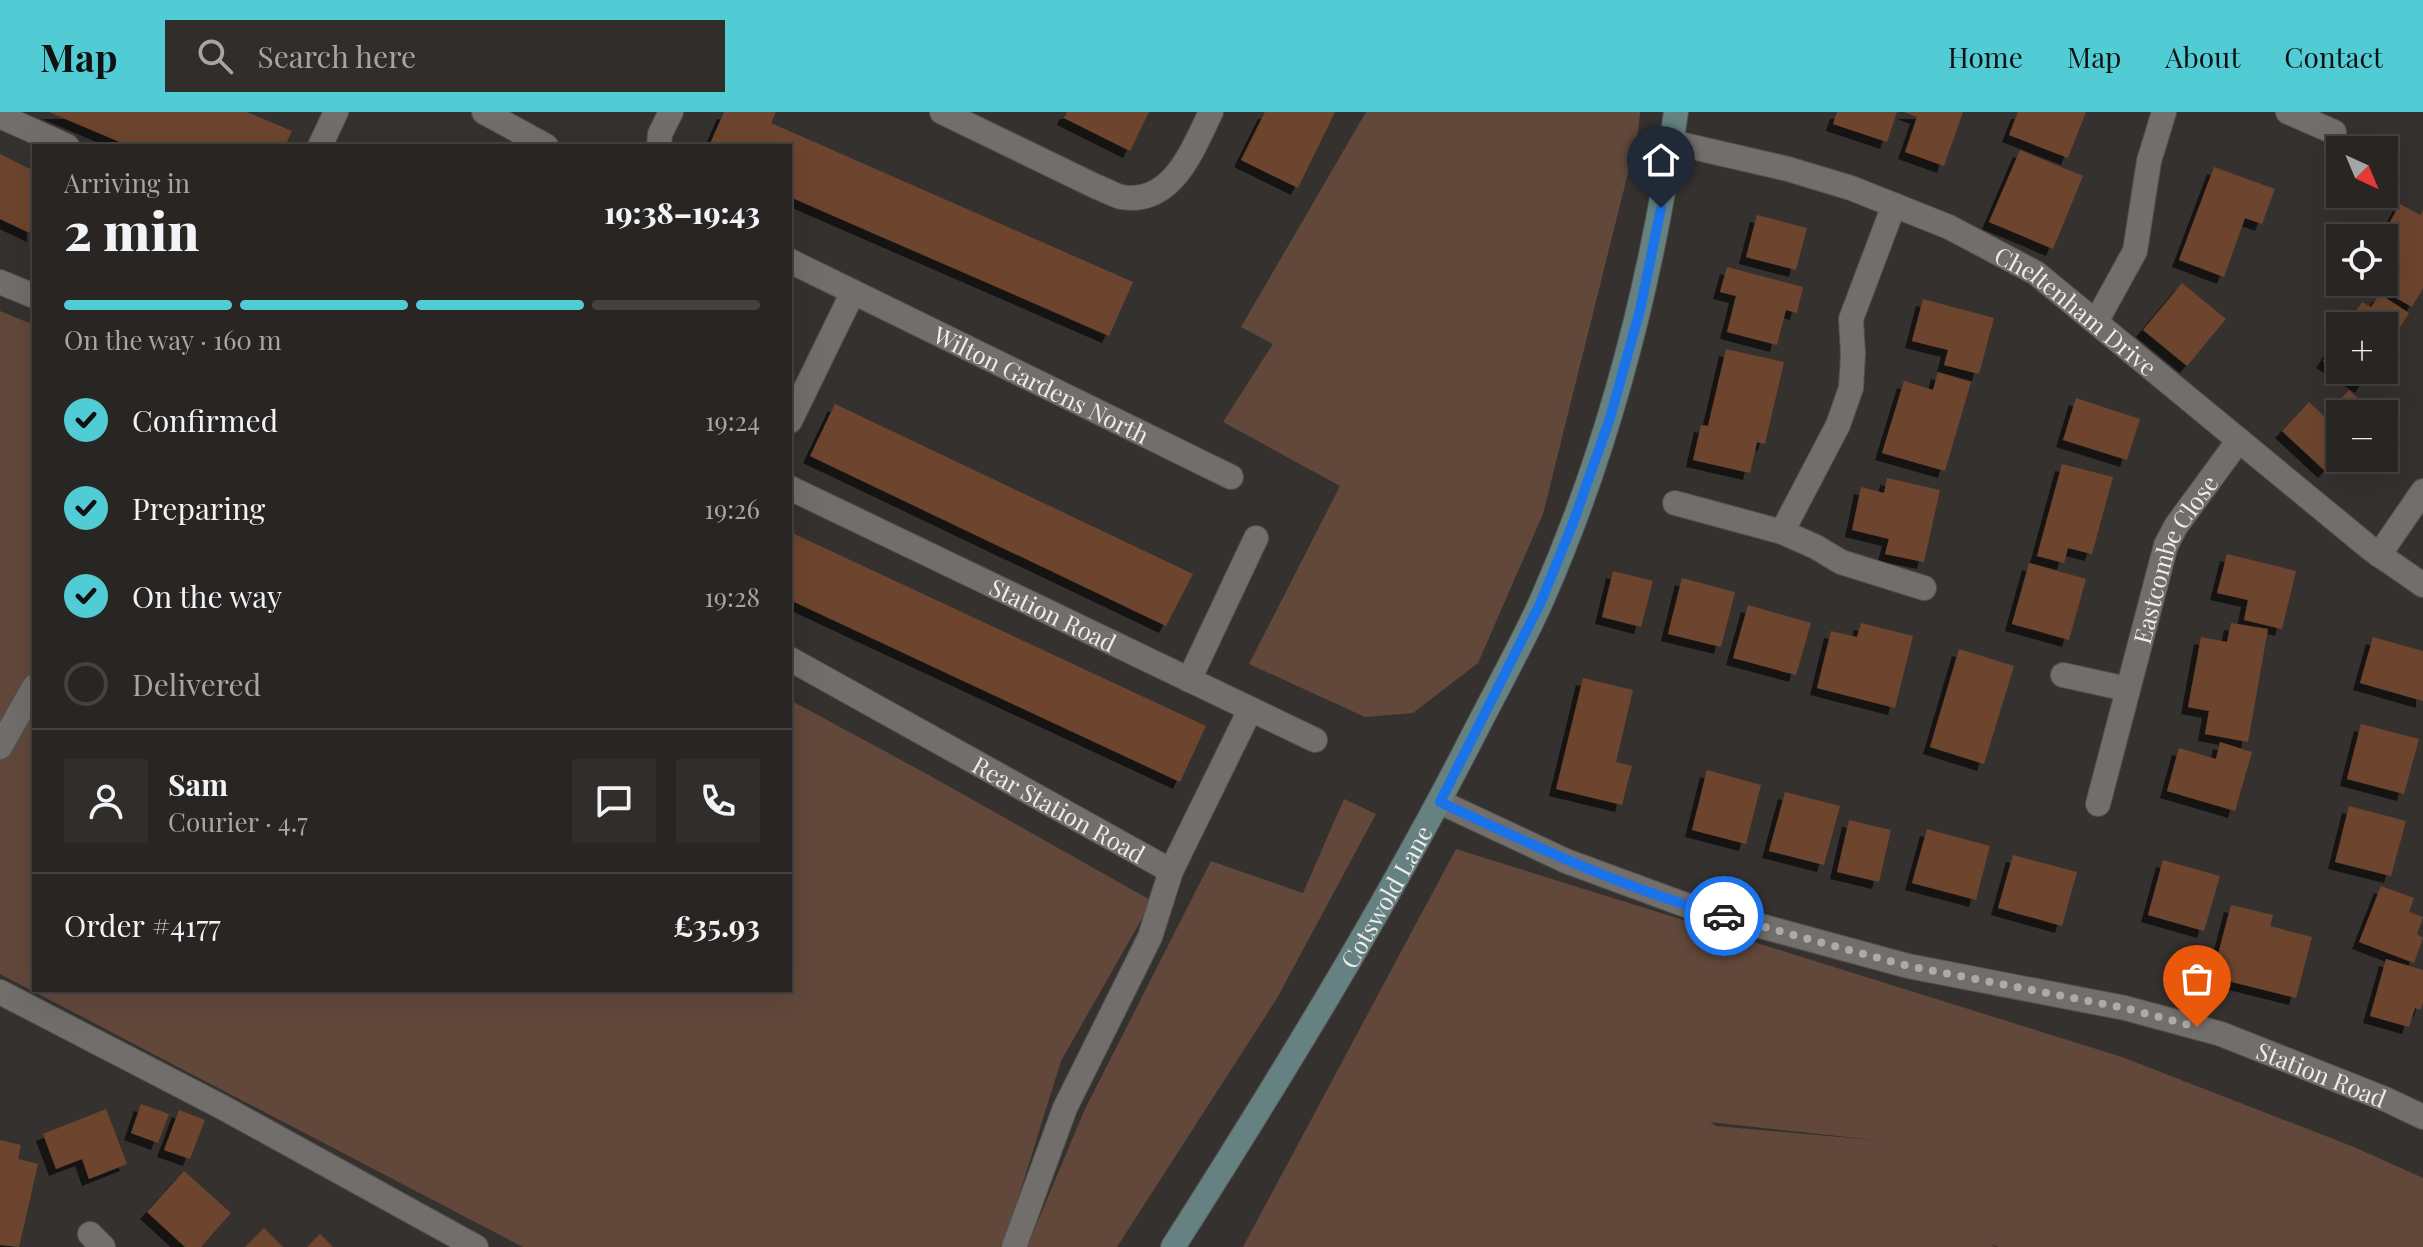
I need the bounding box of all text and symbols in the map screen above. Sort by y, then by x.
search box [165,20,725,92]
text: Map [40,31,117,82]
icon: search [193,34,237,78]
text: Search here [257,36,416,76]
text: Home [1948,38,2023,75]
text: Map [2067,38,2121,75]
text: About [2165,38,2240,75]
text: Contact [2284,38,2383,75]
pin [1627,126,1695,208]
north arrow [2326,136,2398,208]
map controls [2326,136,2398,472]
icon: home [1639,138,1683,182]
text: Arriving in [64,165,190,200]
text: 19:38–19:43 [604,192,760,232]
text: 2 min [64,195,199,264]
button: locate [2326,224,2398,296]
street label: Cheltenham Drive [1989,238,2164,382]
button: + [2326,312,2398,384]
street label: Wilton Gardens North [928,317,1155,450]
text: On the way · 160 m [64,322,282,357]
icon: check [64,398,108,442]
text: Confirmed [132,400,278,440]
button: − [2326,400,2398,472]
text: 19:24 [705,403,760,438]
street label: Eastcombe Close [2125,468,2224,647]
icon: check [64,486,108,530]
text: Preparing [132,488,265,528]
text: 19:26 [704,491,760,526]
street label: Station Road [985,570,1122,658]
icon: check [64,574,108,618]
text: On the way [132,576,282,616]
text: 19:28 [704,579,760,614]
text: Delivered [132,664,261,704]
street label: Rear Station Road [967,748,1151,870]
button: person [64,759,148,843]
button: chat [572,759,656,843]
button: phone [676,759,760,843]
text: Sam [168,764,228,804]
text: Courier · 4.7 [168,804,308,839]
street label: Cotswold Lane [1332,819,1439,974]
courier [1684,876,1764,956]
icon: car [1702,894,1746,938]
text: Order #4177 [64,905,221,945]
text: £35.93 [673,905,760,945]
pin [2163,945,2231,1027]
icon: bag [2175,957,2219,1001]
street label: Station Road [2252,1034,2391,1114]

